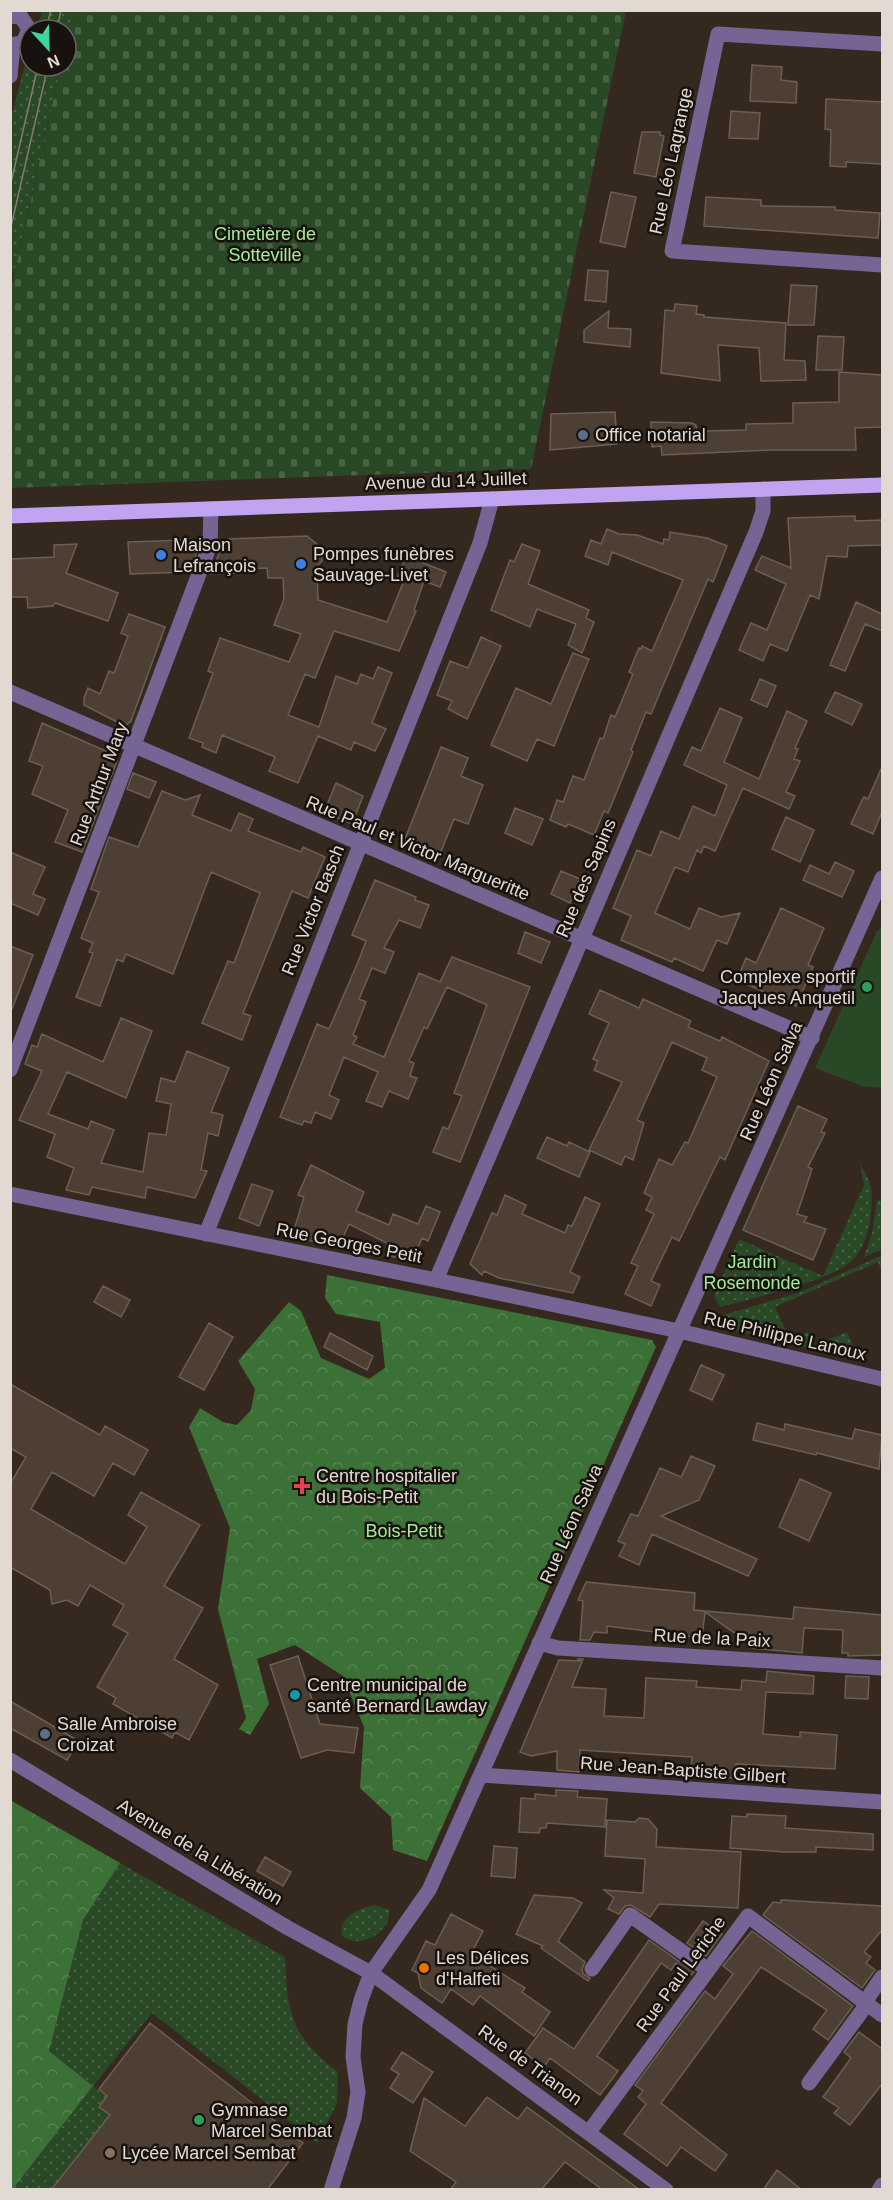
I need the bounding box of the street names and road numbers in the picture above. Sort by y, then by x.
street label: Rue Léo Lagrange [646,86,696,236]
street label: Avenue du 14 Juillet [365,468,527,494]
street label: Rue Arthur Mary [66,719,132,849]
street label: Rue Paul et Victor Margueritte [303,792,533,904]
street label: Rue des Sapins [552,816,620,940]
street label: Rue Victor Basch [278,842,348,978]
street label: Rue Léon Salva [736,1018,807,1144]
street label: Rue Georges Petit [274,1219,424,1267]
street label: Rue Philippe Lanoux [702,1308,868,1364]
street label: Rue Léon Salva [536,1461,607,1587]
street label: Rue de la Paix [653,1625,771,1651]
street label: Rue Jean-Baptiste Gilbert [579,1753,787,1787]
street label: Avenue de la Libération [114,1795,286,1909]
street label: Rue Paul Leriche [632,1912,730,2036]
street label: Rue de Trianon [474,2021,586,2109]

